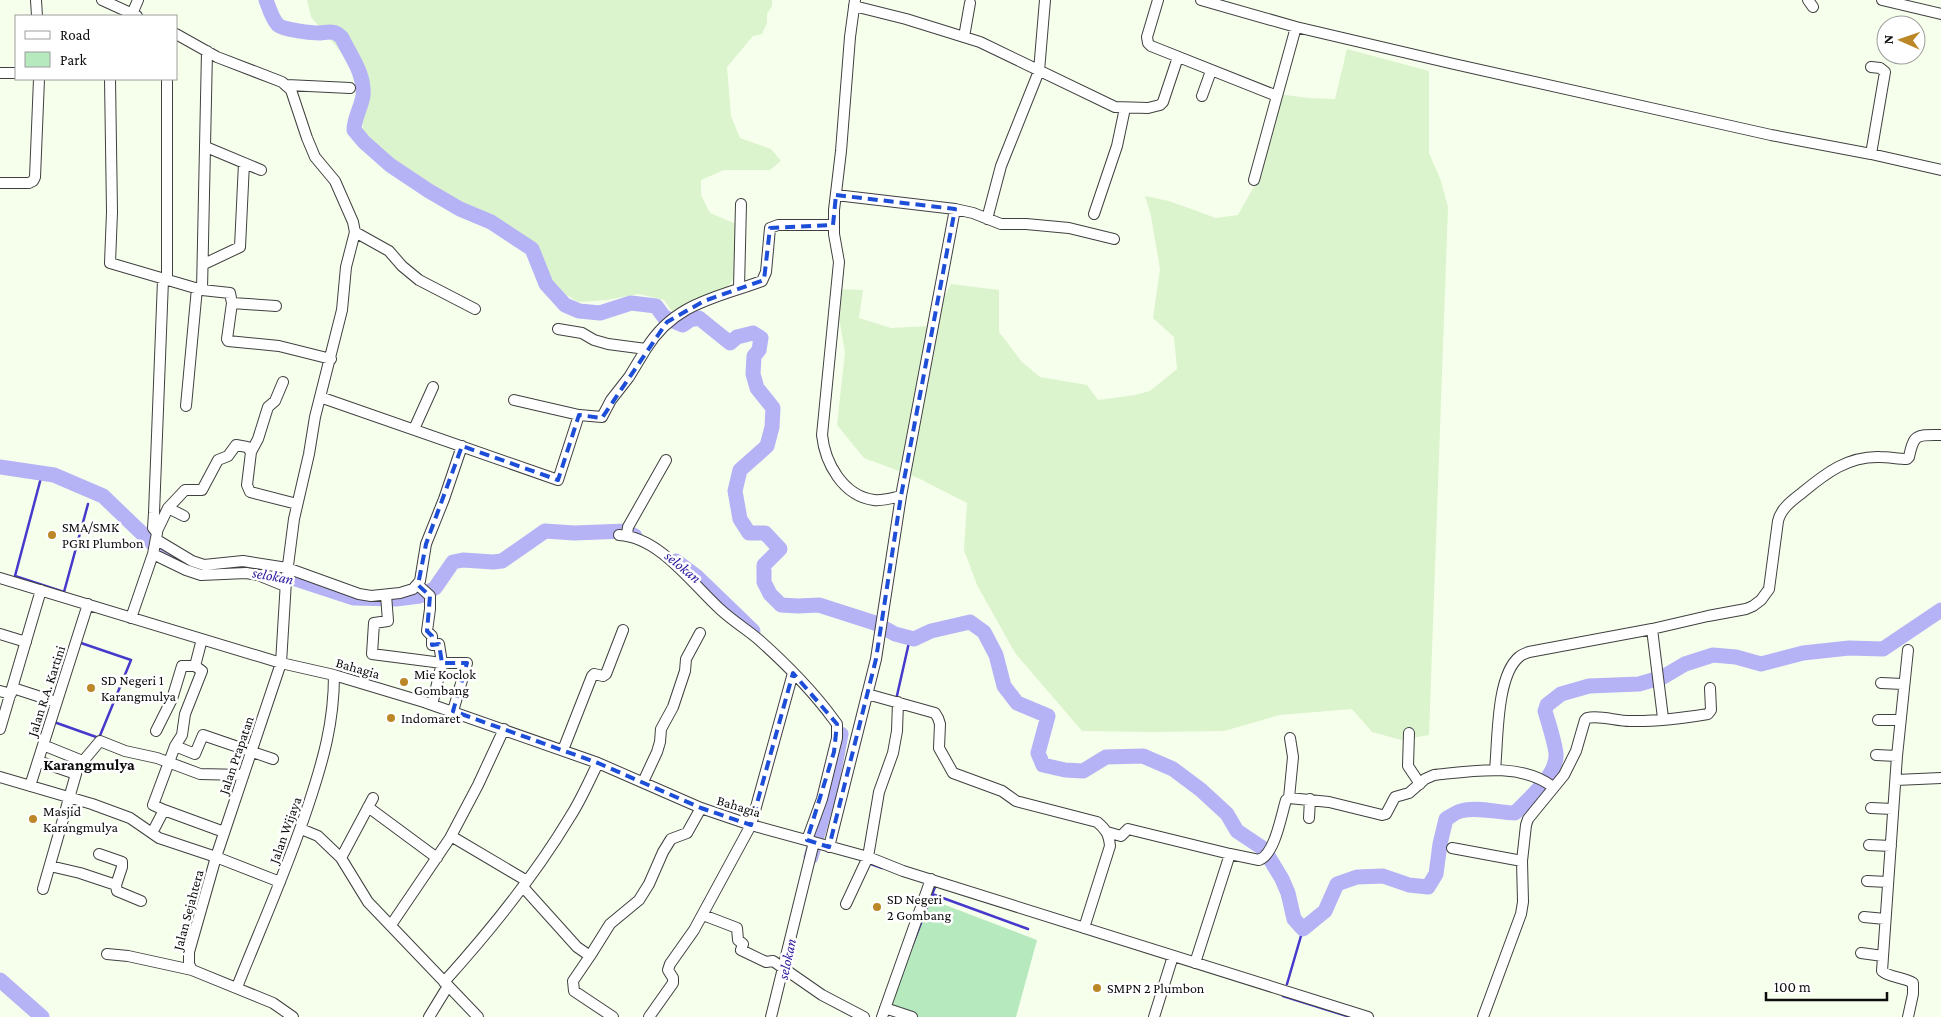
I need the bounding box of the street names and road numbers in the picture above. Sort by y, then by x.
street label: Jalan R.A. Kartini [23,643,68,740]
street label: Bahagia [334,654,382,682]
street label: Jalan Prapatan [215,713,257,798]
street label: Bahagia [715,792,763,820]
street label: Jalan Wijaya [265,794,306,868]
street label: Jalan Sejahtera [169,867,208,954]

